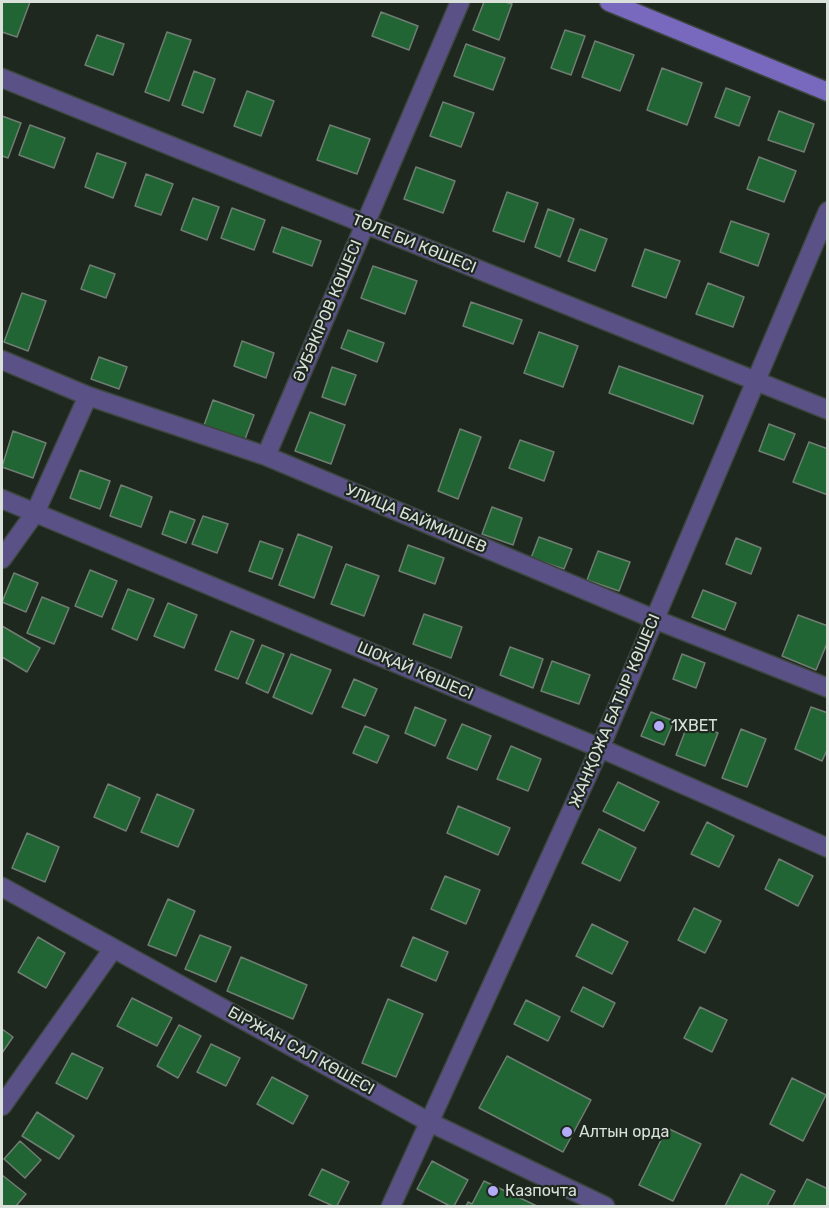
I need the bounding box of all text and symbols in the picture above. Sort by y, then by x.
street label: ТӨЛЕ БИ КӨШЕСІ [349,210,479,278]
street label: ӘУБӘКІРОВ КӨШЕСІ [289,237,367,385]
street label: УЛИЦА БАЙМИШЕВ [342,481,490,557]
street label: ЖАНҚОЖА БАТЫР КӨШЕСІ [565,611,665,811]
street label: ШОҚАЙ КӨШЕСІ [354,638,476,704]
place label: 1XBET [671,716,718,736]
marker: 1XBET [652,719,666,733]
street label: БІРЖАН САЛ КӨШЕСІ [224,1003,378,1099]
place label: Алтын орда [579,1122,669,1142]
marker: Алтын орда [560,1125,574,1139]
place label: Казпочта [505,1181,577,1201]
marker: Казпочта [486,1184,500,1198]

